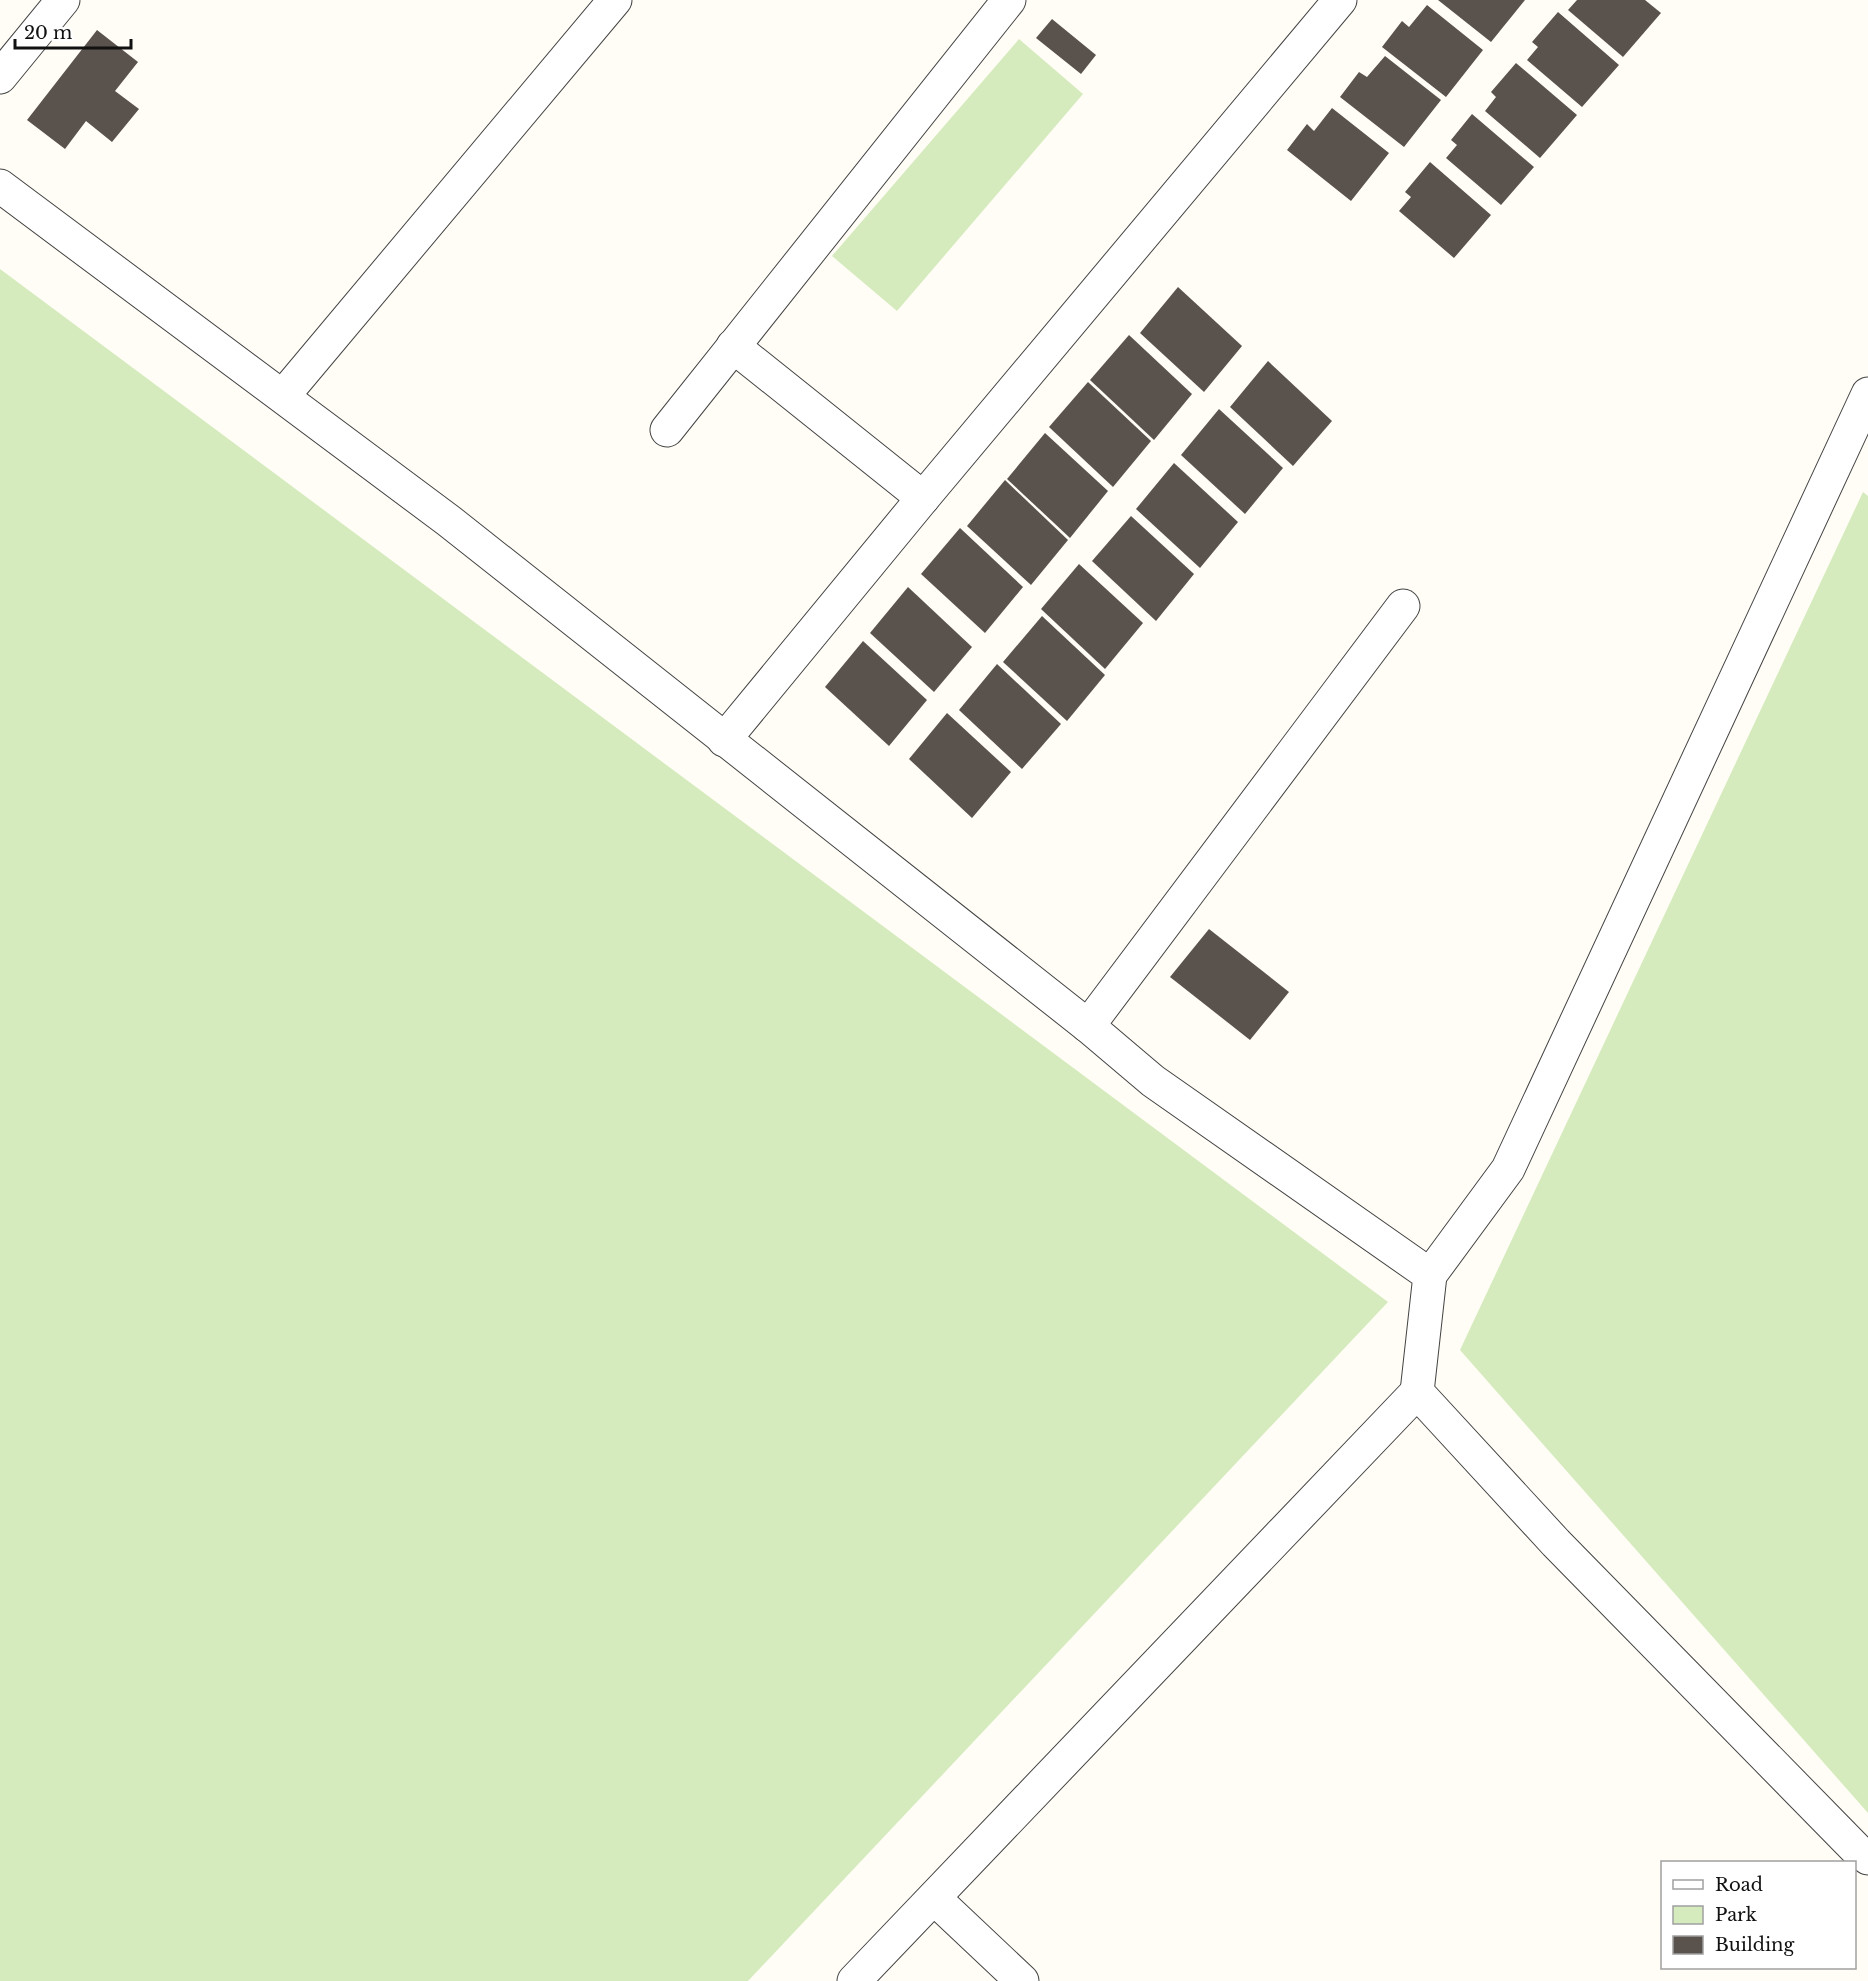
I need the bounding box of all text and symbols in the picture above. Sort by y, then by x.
scale bar [15,12,130,50]
text: 20 m [24,22,72,44]
legend [1661,1861,1856,1969]
text: Road [1715,1874,1763,1896]
text: Park [1715,1904,1757,1926]
text: Building [1715,1934,1794,1956]

